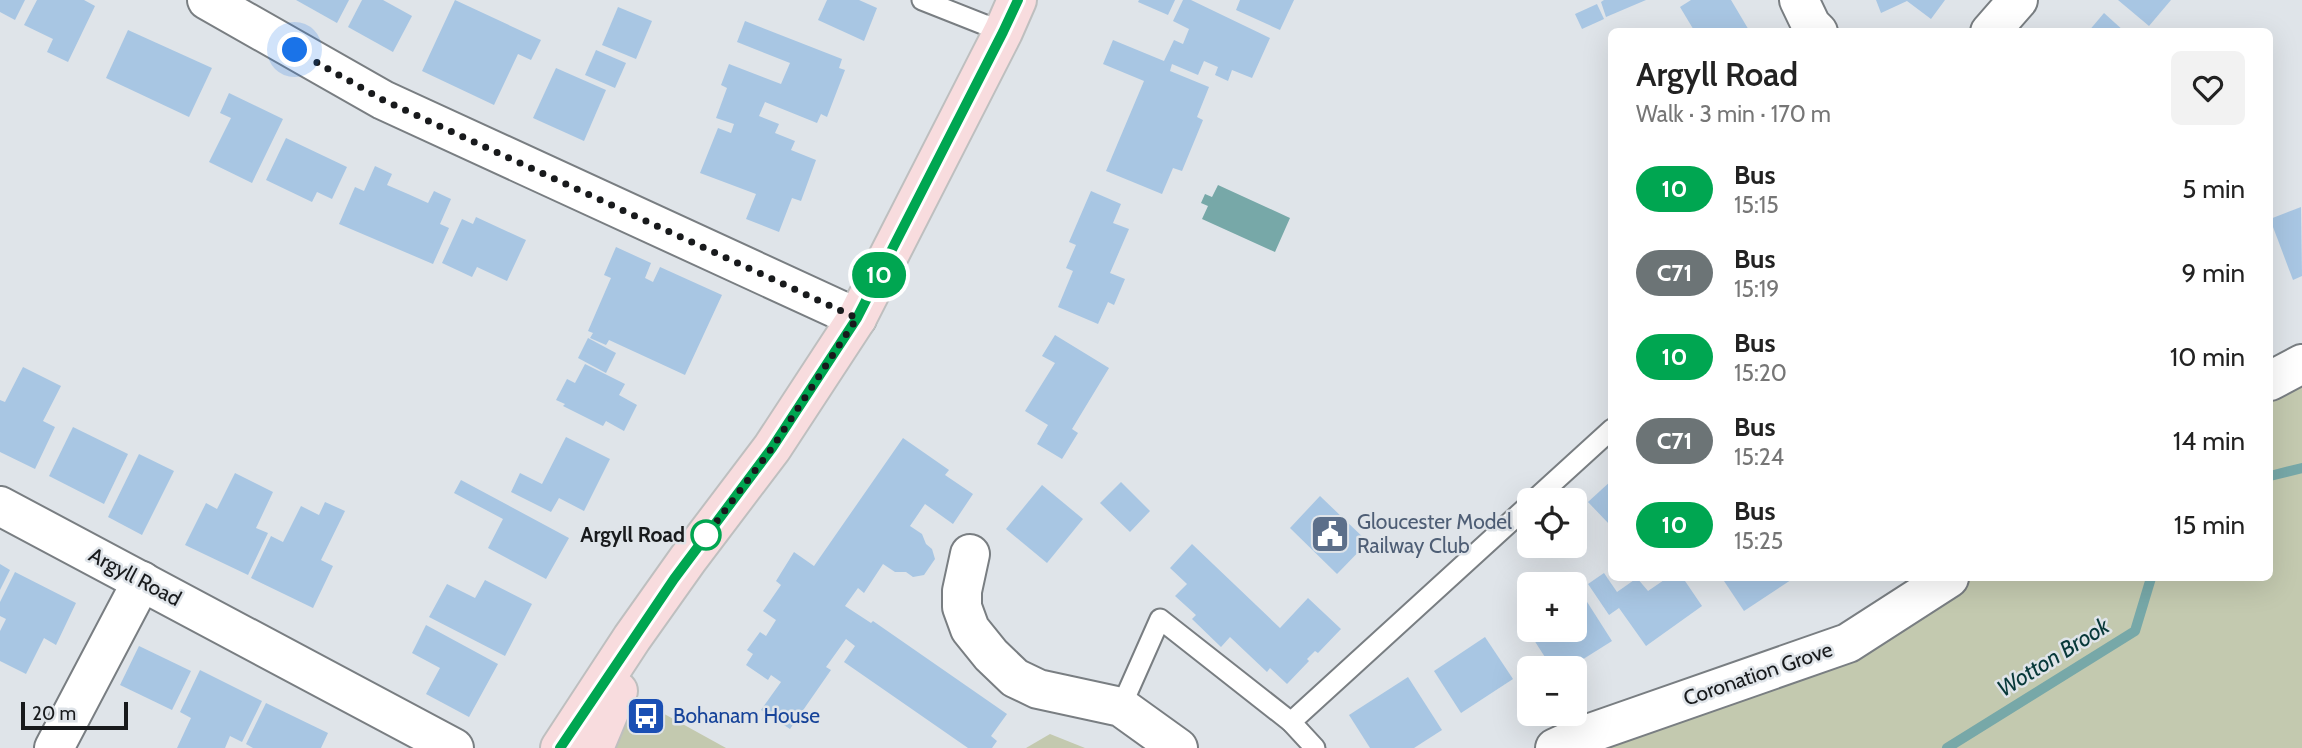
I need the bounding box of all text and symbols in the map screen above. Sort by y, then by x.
your location [277,32,312,67]
button: heart [2171,51,2245,125]
text: Argyll Road [1636,54,1798,94]
text: Walk · 3 min · 170 m [1636,100,1831,128]
text: Bus [1734,159,1775,191]
text: 5 min [2182,173,2245,205]
text: 10 [1662,174,1687,203]
text: 15:15 [1734,191,1779,219]
text: Bus [1734,243,1775,275]
line badge: 10 [848,252,910,298]
text: 9 min [2182,257,2245,289]
text: C71 [1657,258,1692,287]
text: 10 [866,260,892,289]
text: 15:19 [1734,275,1779,303]
text: Bus [1734,327,1775,359]
text: 10 min [2170,341,2245,373]
text: 10 [1662,342,1687,371]
text: 15:20 [1734,359,1787,387]
text: Bus [1734,411,1775,443]
text: 14 min [2173,425,2245,457]
text: C71 [1657,426,1692,455]
text: 15:24 [1734,443,1784,471]
map controls [1517,488,1587,726]
button: locate [1517,488,1587,558]
text: Bus [1734,495,1775,527]
place label: Gloucester Model Railway Club [1357,509,1512,558]
text: 15 min [2174,509,2245,541]
text: 10 [1662,510,1687,539]
public building icon: Gloucester Model Railway Club [1309,513,1351,555]
marker: Argyll Road [691,520,721,550]
place label: Argyll Road [580,522,685,547]
text: 15:25 [1734,527,1783,555]
street label: Argyll Road [85,542,186,611]
button: + [1517,572,1587,642]
water label: Wotton Brook [1992,611,2115,702]
street label: Coronation Grove [1680,636,1836,711]
button: − [1517,656,1587,726]
bus stop icon: Bohanam House [625,695,667,737]
scale bar [21,699,128,731]
text: 20 m [32,702,76,725]
place label: Bohanam House [673,703,820,728]

